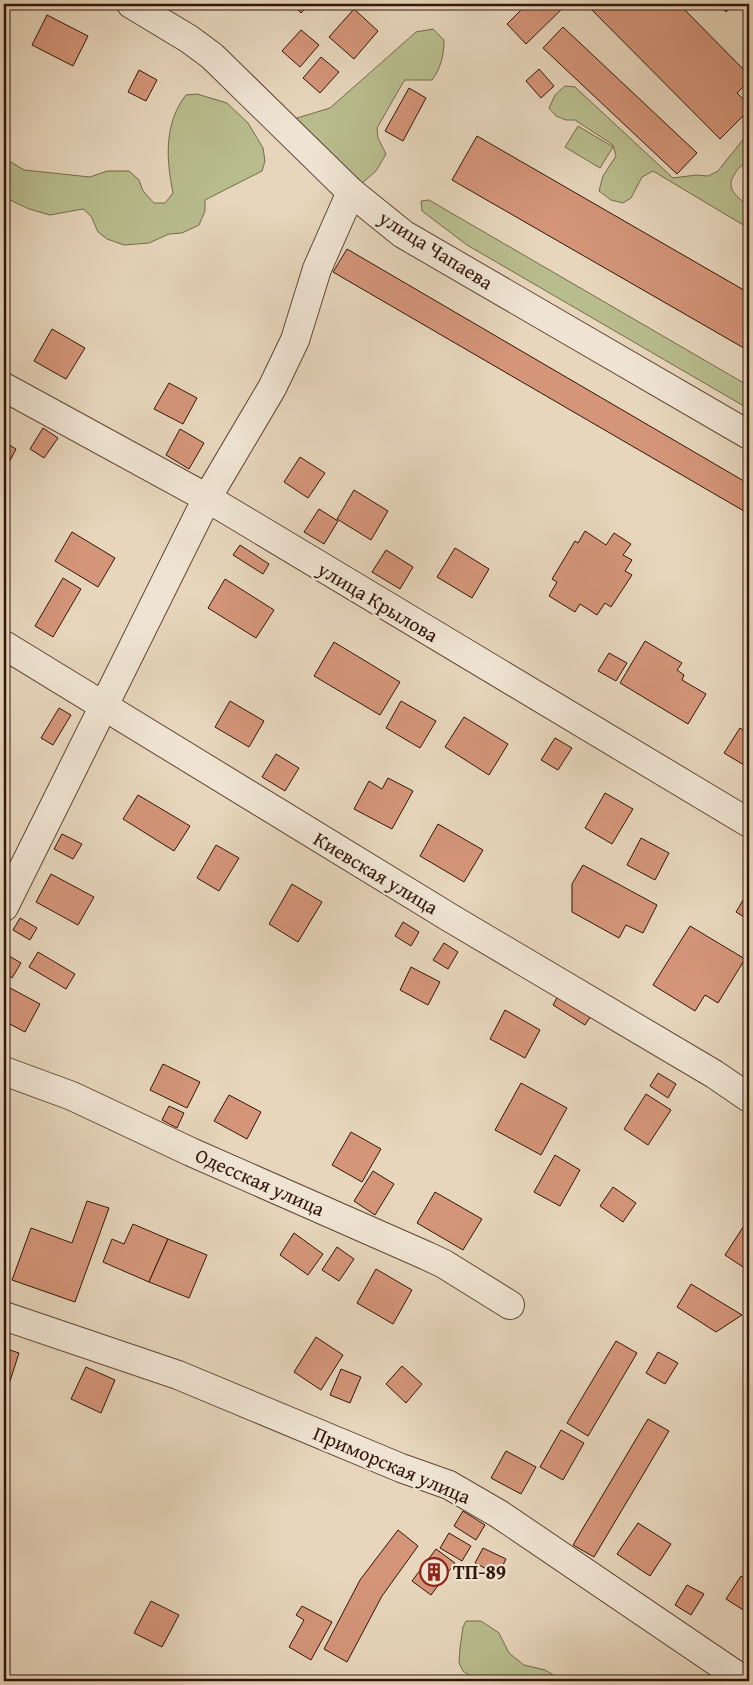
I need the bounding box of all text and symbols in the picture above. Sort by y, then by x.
street label: улица Чапаева [373,202,499,296]
street label: улица Крылова [312,554,444,649]
street label: Киевская улица [308,824,444,921]
street label: Одесская улица [191,1140,330,1223]
street label: Приморская улица [309,1418,476,1511]
building icon: ТП-89 [419,1557,449,1587]
place label: ТП-89 [453,1557,506,1586]

